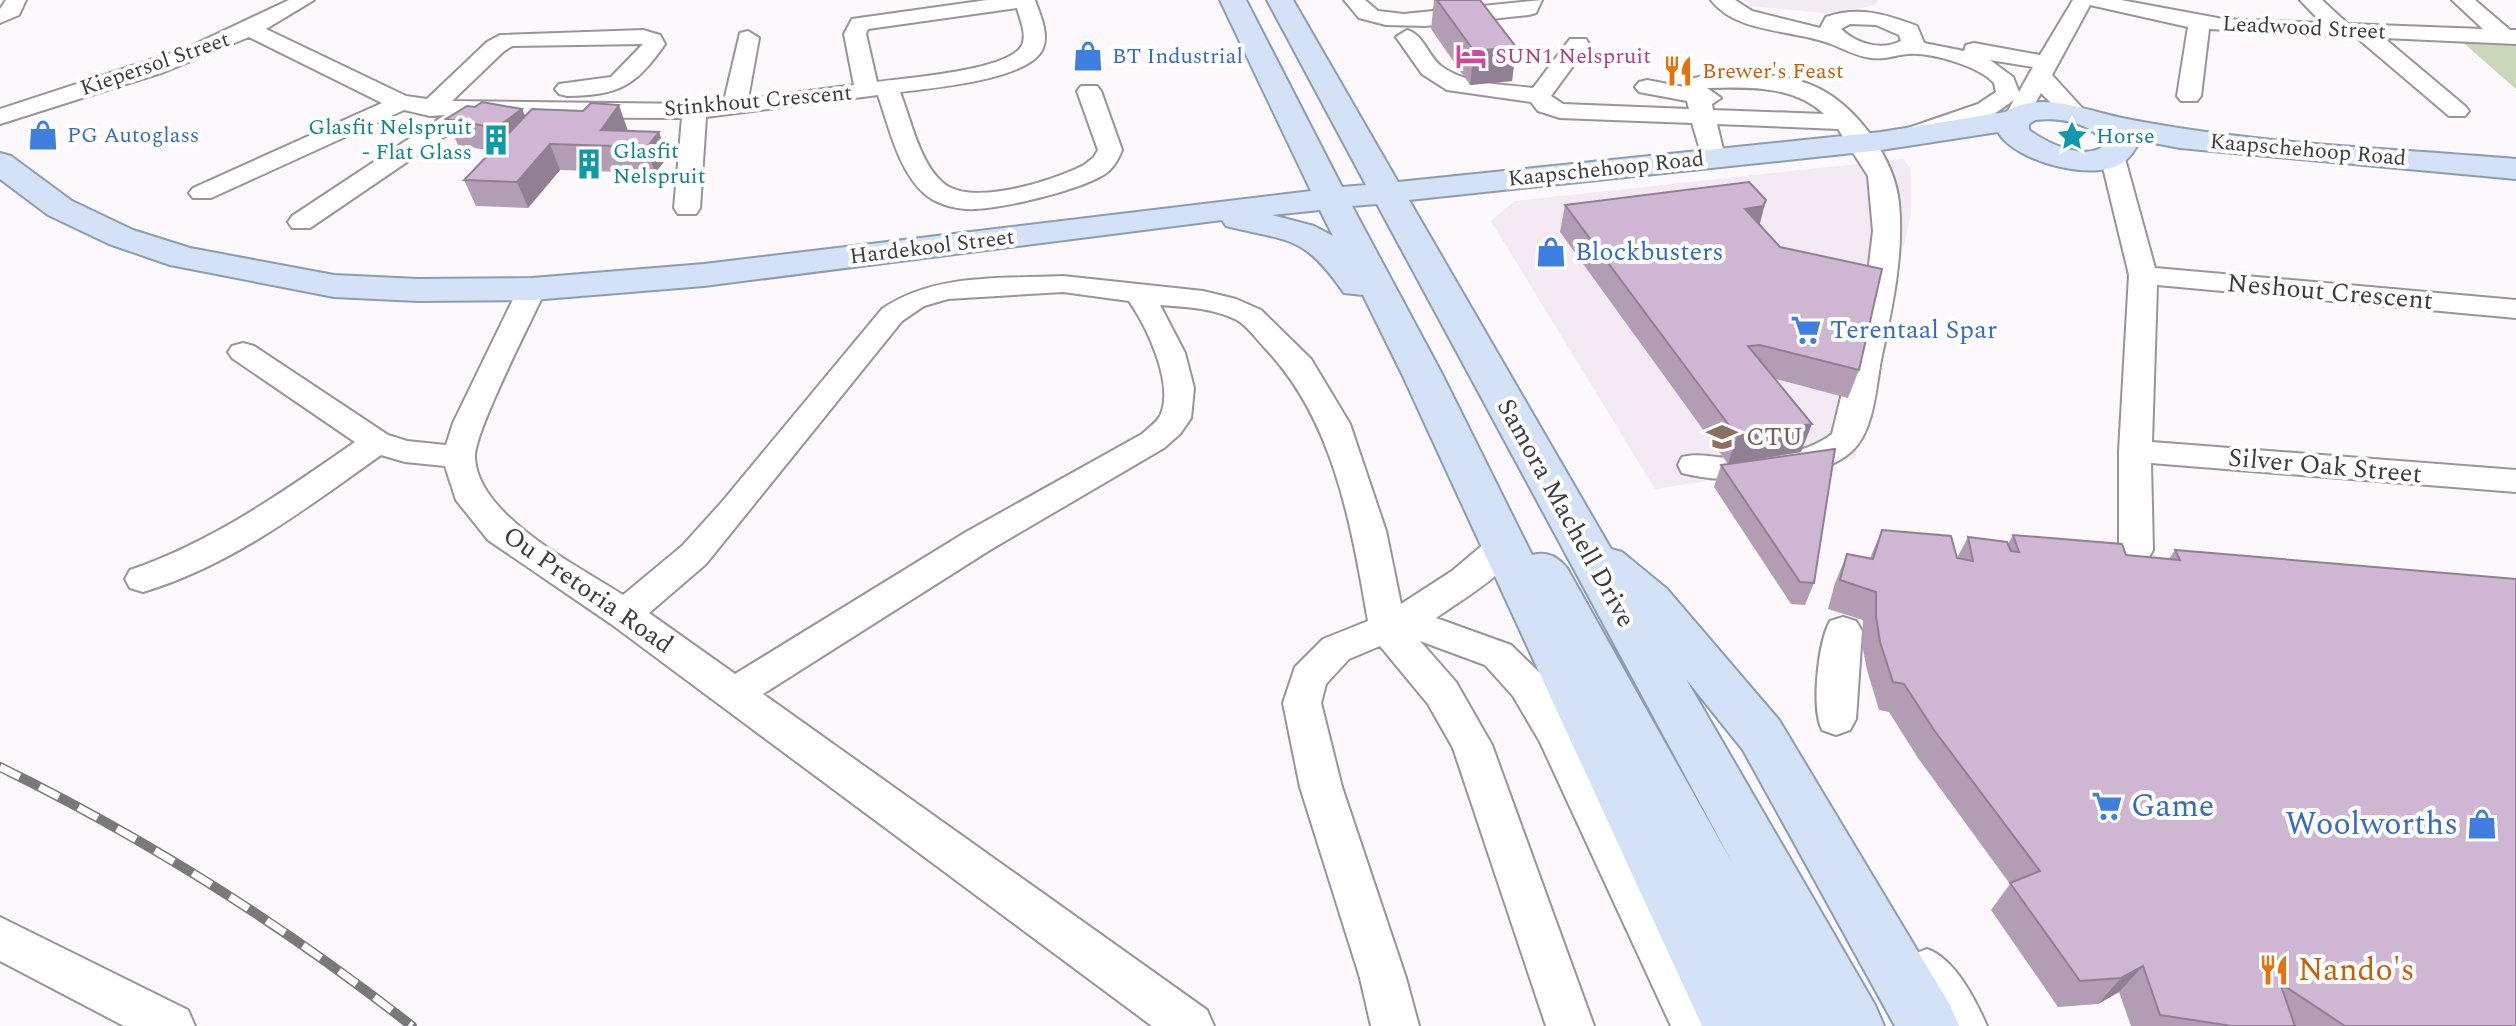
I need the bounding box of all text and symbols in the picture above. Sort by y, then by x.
street label: Leadwood Street [2221,7,2387,49]
street label: Kiepersol Street [76,23,234,105]
shop icon: BT Industrial [1071,39,1105,73]
hotel icon: SUN1 Nelspruit [1454,39,1488,73]
place label: BT Industrial [1112,40,1243,73]
place label: SUN1 Nelspruit [1495,40,1651,73]
restaurant icon: Brewer's Feast [1661,54,1695,88]
place label: Brewer's Feast [1702,55,1844,88]
street label: Stinkhout Crescent [663,76,853,126]
place label: Glasfit Nelspruit - Flat Glass [308,111,472,169]
shop icon: PG Autoglass [26,118,60,152]
place label: PG Autoglass [67,119,199,152]
place icon: Horse [2055,119,2089,153]
place label: Horse [2096,120,2155,153]
building icon: Glasfit Nelspruit - Flat Glass [479,123,513,157]
street label: Kaapschehoop Road [2208,125,2408,175]
place label: Glasfit Nelspruit [613,135,706,193]
street label: Kaapschehoop Road [1506,142,1706,196]
building icon: Glasfit Nelspruit [572,147,606,181]
street label: Hardekool Street [848,221,1016,273]
place label: Blockbusters [1575,232,1724,272]
shop icon: Blockbusters [1534,235,1568,269]
street label: Neshout Crescent [2225,263,2435,321]
place label: Terentaal Spar [1830,310,1997,350]
supermarket icon: Terentaal Spar [1789,313,1823,347]
street label: Samora Machell Drive [1486,391,1646,635]
place label: CTU [1746,417,1803,457]
school or university icon: CTU [1705,420,1739,454]
street label: Silver Oak Street [2226,438,2424,494]
street label: Ou Pretoria Road [494,516,682,664]
place label: Game [2131,782,2214,831]
supermarket icon: Game [2090,789,2124,823]
place label: Woolworths [2285,800,2458,849]
shop icon: Woolworths [2465,807,2499,841]
place label: Nando's [2298,946,2415,995]
restaurant icon: Nando's [2257,953,2291,987]

